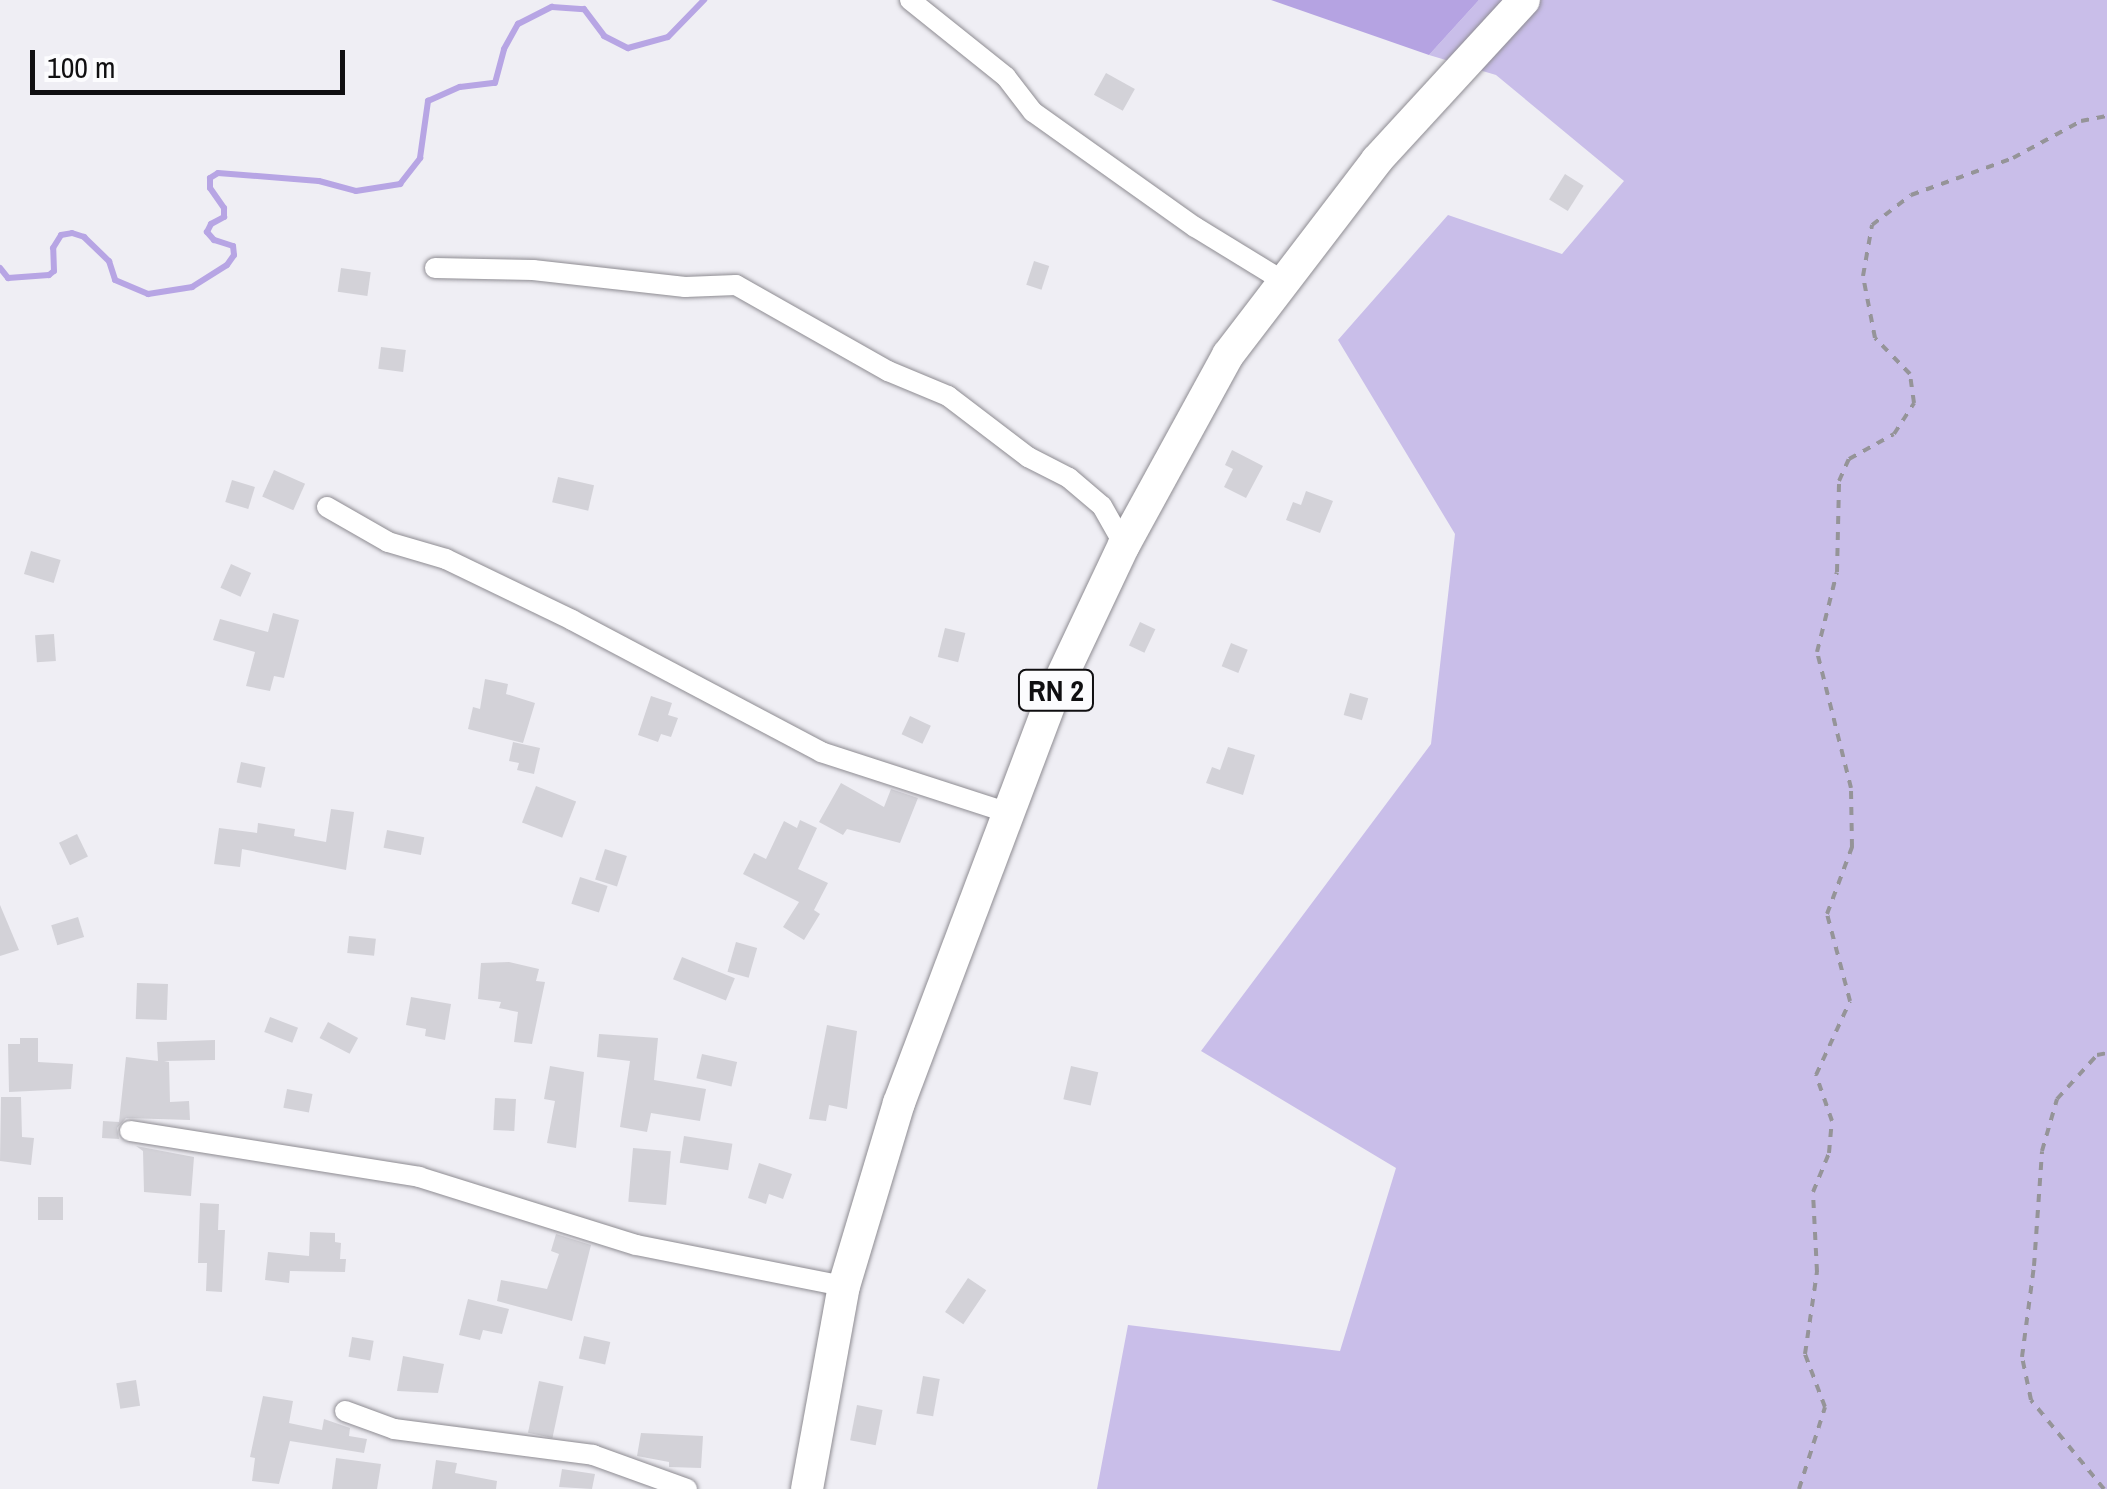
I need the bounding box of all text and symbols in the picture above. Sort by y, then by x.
scale bar [35,30,350,92]
text: 100 m [47,47,115,87]
road number: RN 2 [1016,665,1096,715]

